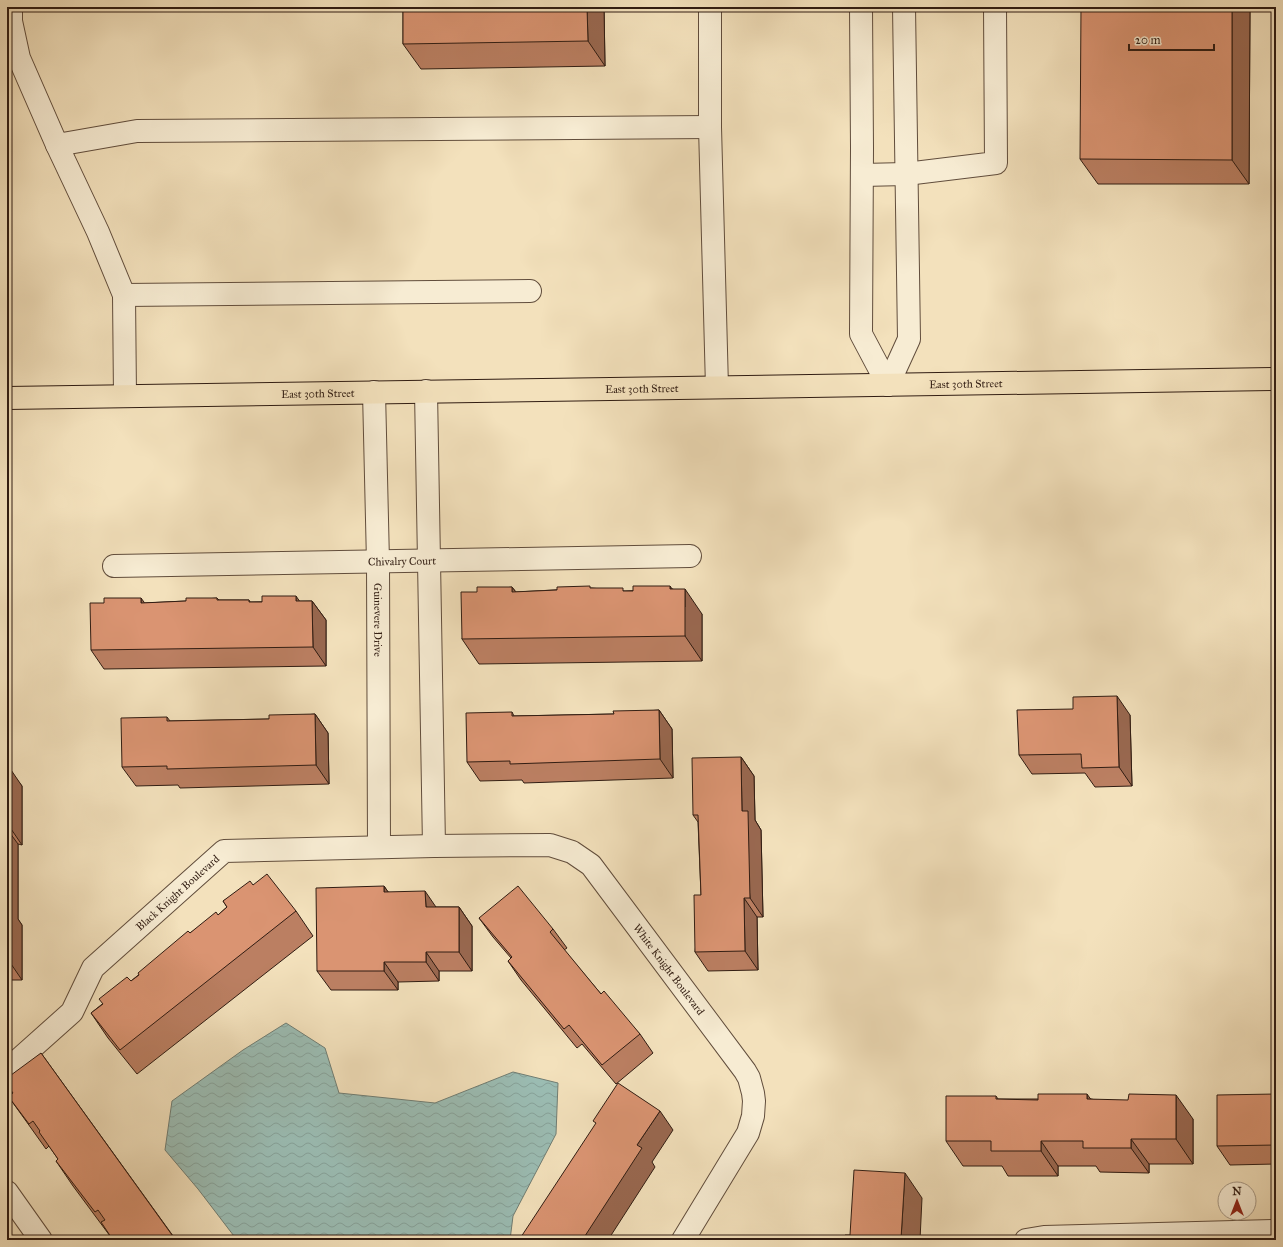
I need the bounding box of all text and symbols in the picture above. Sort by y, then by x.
scale bar [1129,26,1214,52]
text: 20 m [1135,33,1161,47]
street label: East 30th Street [929,377,1003,391]
street label: East 30th Street [605,381,679,396]
street label: East 30th Street [281,386,355,400]
street label: Chivalry Court [368,554,436,568]
street label: Guinevere Drive [372,583,385,657]
street label: Black Knight Boulevard [133,852,222,933]
street label: White Knight Boulevard [631,921,708,1018]
north arrow [1217,1181,1257,1221]
text: N [1232,1185,1242,1198]

